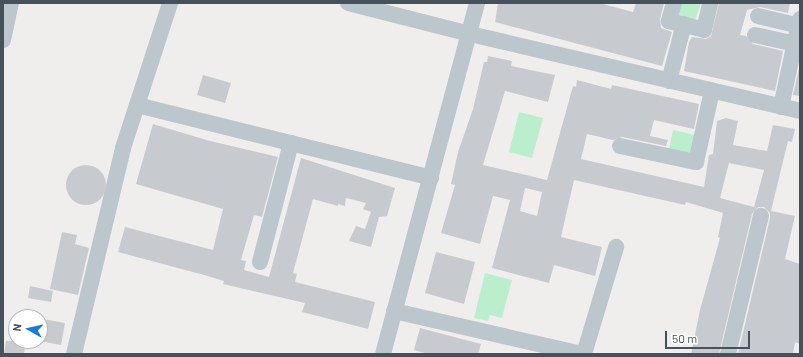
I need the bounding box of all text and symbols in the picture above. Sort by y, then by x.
north arrow [8,309,48,349]
text: N [10,323,24,332]
scale bar [667,323,752,349]
text: 50 m [672,331,697,345]

